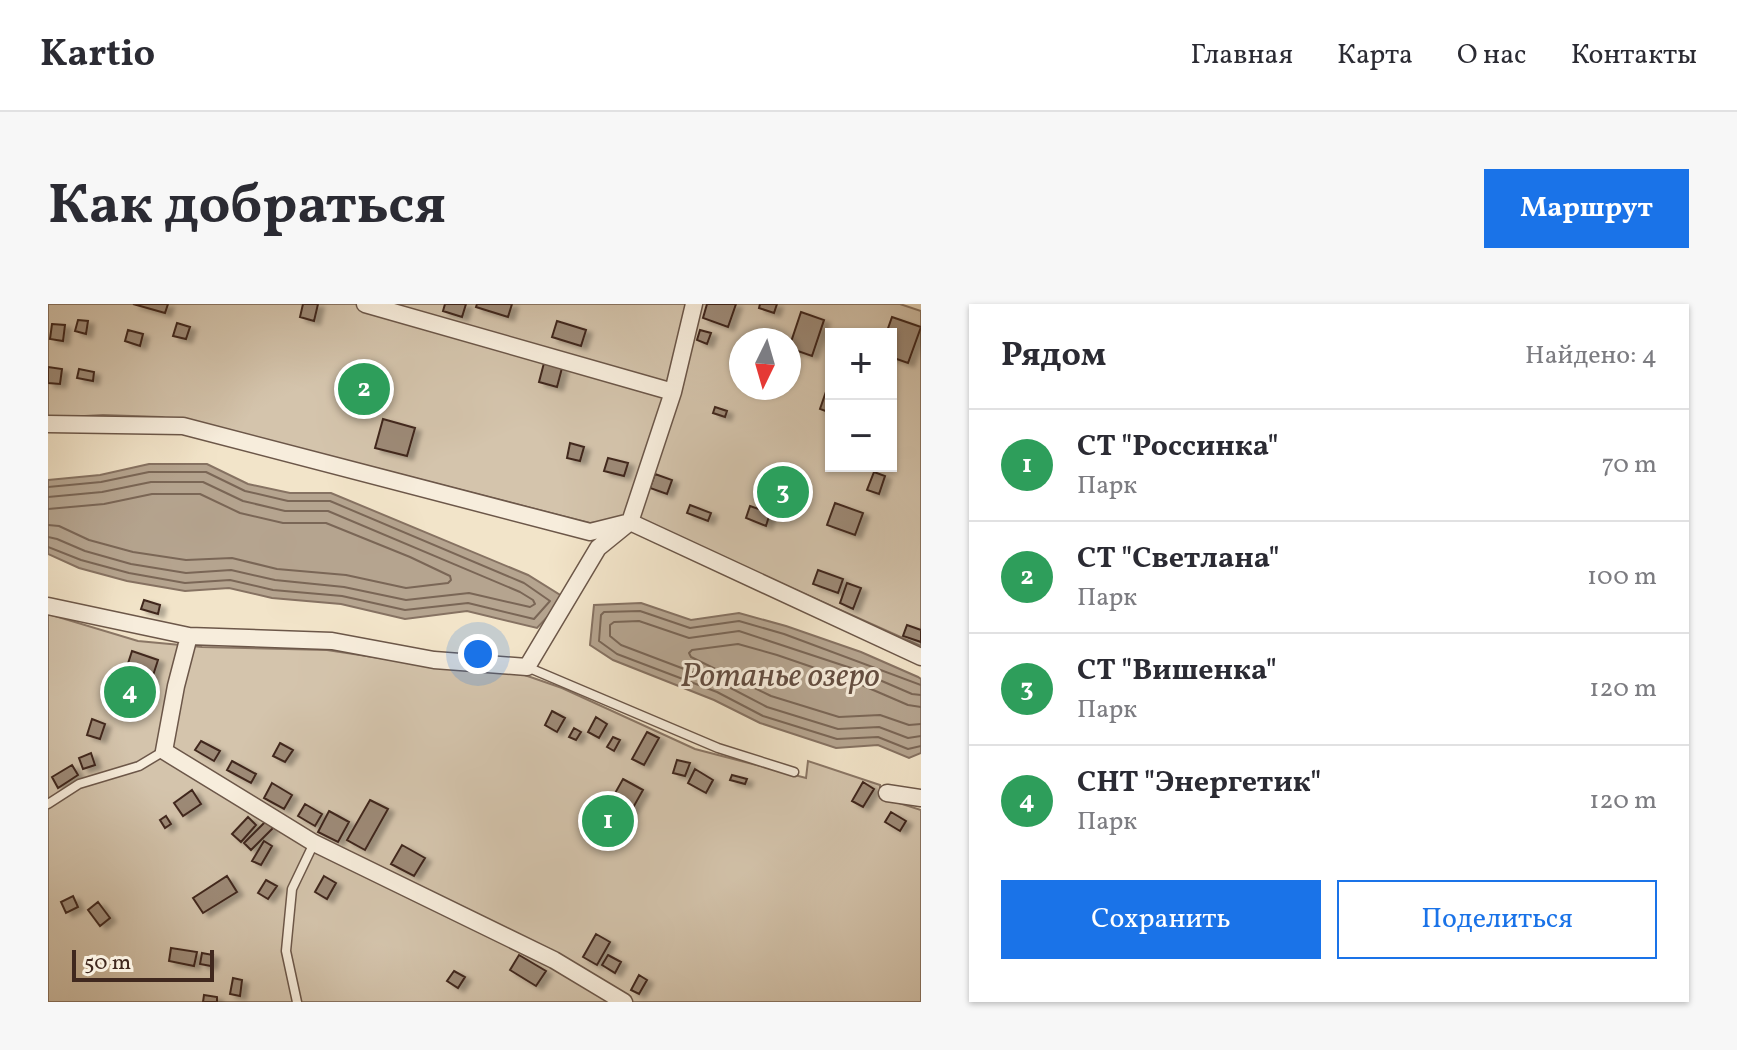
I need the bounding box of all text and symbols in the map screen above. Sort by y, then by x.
text: Kartio [40,29,155,82]
text: Главная [1191,36,1293,75]
text: Карта [1337,36,1413,75]
text: О нас [1457,36,1527,75]
text: Контакты [1571,36,1697,75]
text: Как добраться [48,169,446,247]
button: Маршрут [1484,169,1689,248]
north arrow [729,328,801,400]
map controls [825,328,897,472]
button: + [825,328,897,400]
text: Рядом [1001,333,1106,380]
text: Найдено: 4 [1525,338,1657,374]
pin: 2 [338,359,390,419]
button: − [825,400,897,472]
text: СТ "Россинка" [1077,426,1279,468]
text: 1 [1022,447,1032,483]
text: 70 m [1602,447,1657,483]
pin: 3 [757,462,809,522]
text: Парк [1077,468,1137,504]
text: СТ "Светлана" [1077,538,1280,580]
text: 2 [1020,559,1034,595]
text: 100 m [1587,559,1657,595]
text: Парк [1077,580,1137,616]
your location [458,634,498,674]
text: СТ "Вишенка" [1077,650,1277,692]
water label: Ротанье озеро [680,654,880,701]
pin: 4 [104,662,156,722]
text: 3 [1020,671,1034,707]
text: 120 m [1589,671,1657,707]
text: Парк [1077,692,1137,728]
text: СНТ "Энергетик" [1077,762,1321,804]
text: 4 [1019,783,1035,819]
text: 120 m [1589,783,1657,819]
pin: 1 [582,791,634,851]
text: Парк [1077,804,1137,840]
button: Сохранить [1001,880,1321,959]
button: Поделиться [1337,880,1657,959]
scale bar [72,946,214,982]
text: 50 m [84,948,131,979]

